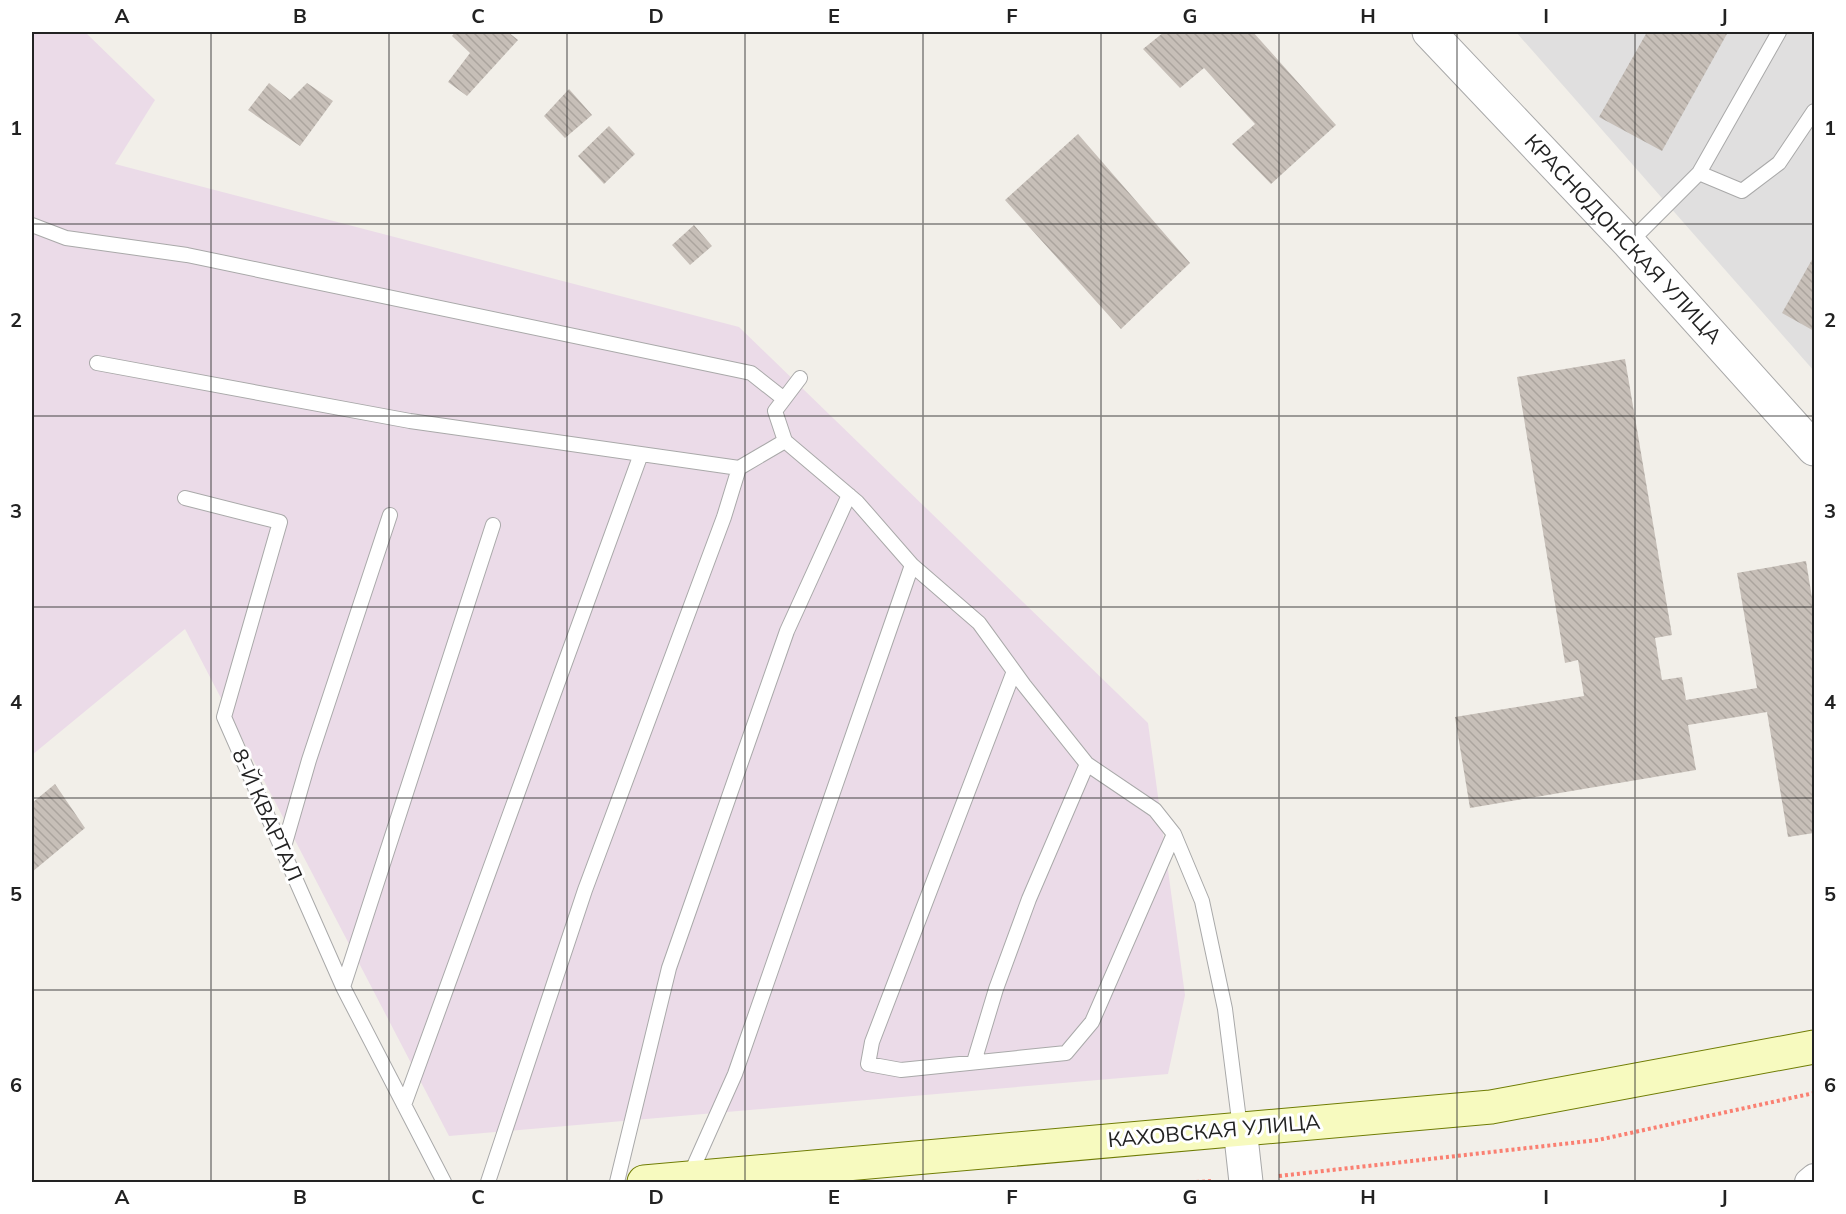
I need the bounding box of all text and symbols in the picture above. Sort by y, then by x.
text: A [115,3,130,28]
text: B [293,3,307,28]
text: C [471,3,485,28]
text: D [648,3,664,28]
text: E [828,3,840,28]
text: F [1006,3,1018,28]
text: G [1183,3,1197,28]
text: H [1360,3,1376,28]
text: I [1543,3,1549,28]
text: J [1720,3,1728,28]
text: 1 [10,115,22,140]
text: 1 [1824,115,1836,140]
street label: КРАСНОДОНСКАЯ УЛИЦА [1520,128,1728,349]
text: 2 [10,307,22,332]
text: 2 [1824,307,1836,332]
text: 3 [10,498,22,523]
text: 3 [1824,498,1836,523]
text: 4 [10,689,22,714]
text: 4 [1824,689,1836,714]
street label: 8-Й КВАРТАЛ [227,745,309,885]
text: 5 [10,881,22,906]
text: 5 [1824,881,1836,906]
text: 6 [10,1072,22,1097]
text: 6 [1824,1072,1836,1097]
street label: КАХОВСКАЯ УЛИЦА [1107,1108,1322,1152]
text: A [115,1184,130,1209]
text: B [293,1184,307,1209]
text: C [471,1184,485,1209]
text: D [648,1184,664,1209]
text: E [828,1184,840,1209]
text: F [1006,1184,1018,1209]
text: G [1183,1184,1197,1209]
text: H [1360,1184,1376,1209]
text: I [1543,1184,1549,1209]
text: J [1720,1184,1728,1209]

